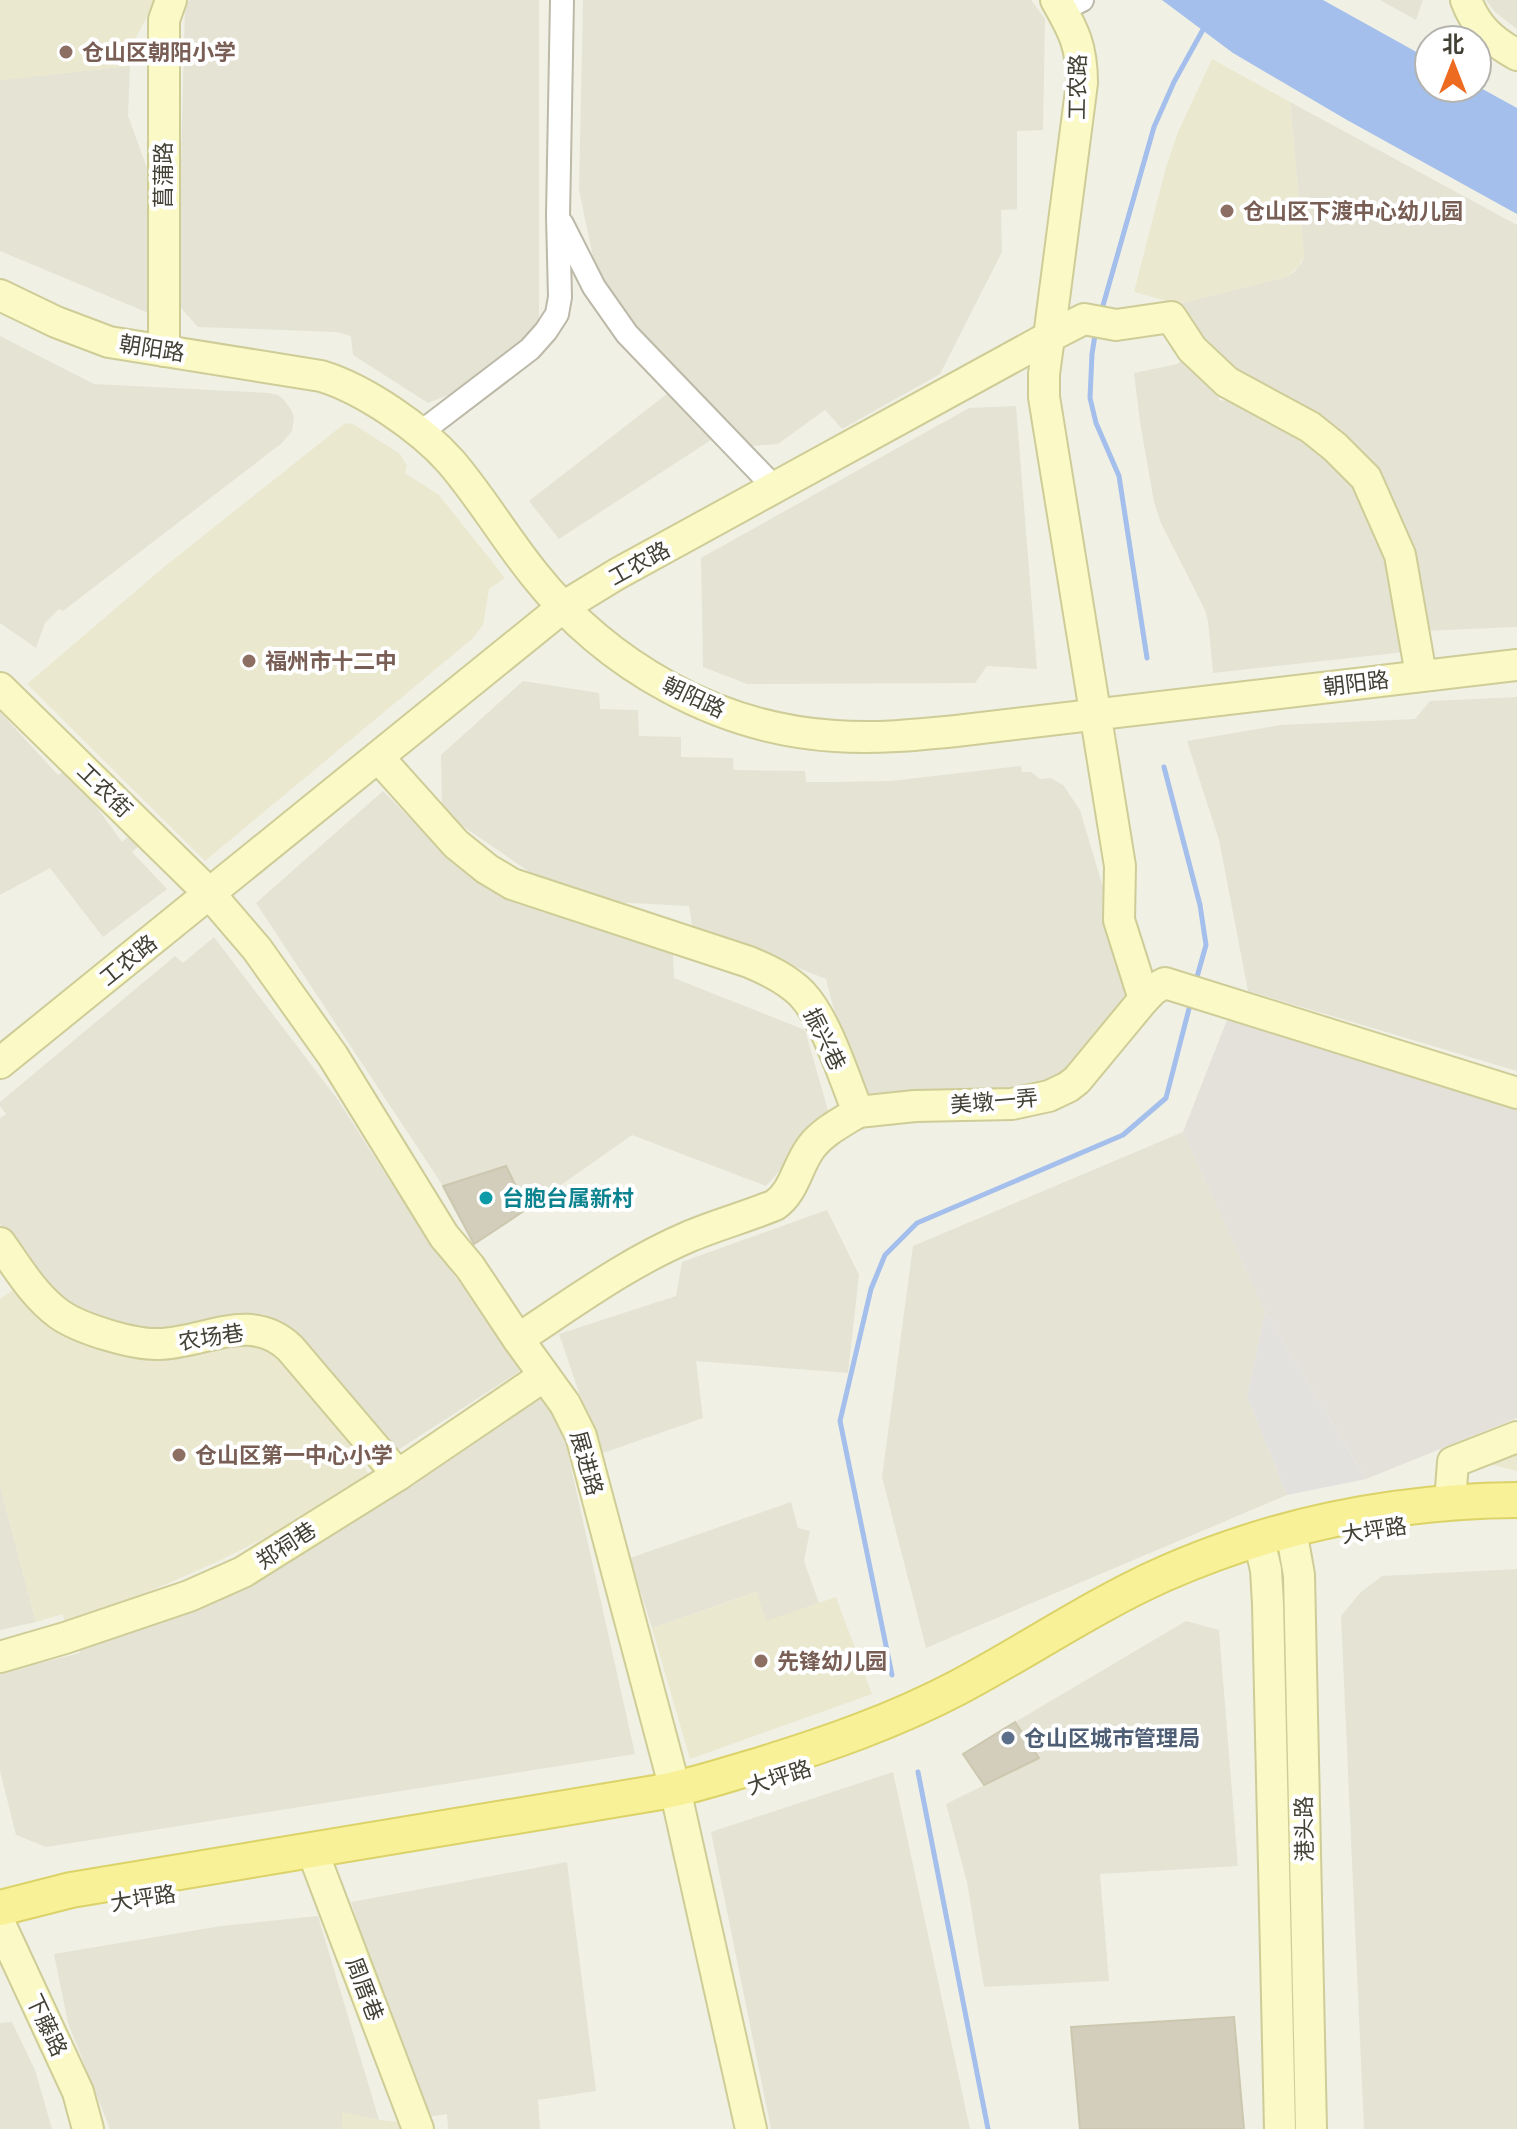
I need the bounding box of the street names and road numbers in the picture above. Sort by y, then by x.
street label: 工农路 [1063,54,1092,120]
street label: 菖蒲路 [150,142,177,208]
street label: 朝阳路 [117,330,187,367]
street label: 工农路 [604,536,675,591]
street label: 朝阳路 [1322,666,1390,701]
street label: 朝阳路 [658,671,729,724]
street label: 工农街 [72,758,138,823]
street label: 工农路 [94,929,162,992]
street label: 振兴巷 [798,1004,851,1075]
street label: 美墩一弄 [949,1084,1039,1119]
street label: 农场巷 [176,1319,246,1356]
street label: 展进路 [564,1428,609,1499]
street label: 大坪路 [1339,1512,1409,1549]
street label: 郑祠巷 [251,1516,321,1575]
street label: 大坪路 [744,1754,815,1801]
street label: 港头路 [1290,1796,1319,1862]
street label: 大坪路 [108,1880,178,1917]
street label: 周厝巷 [340,1954,389,2025]
street label: 下藤路 [20,1990,73,2061]

